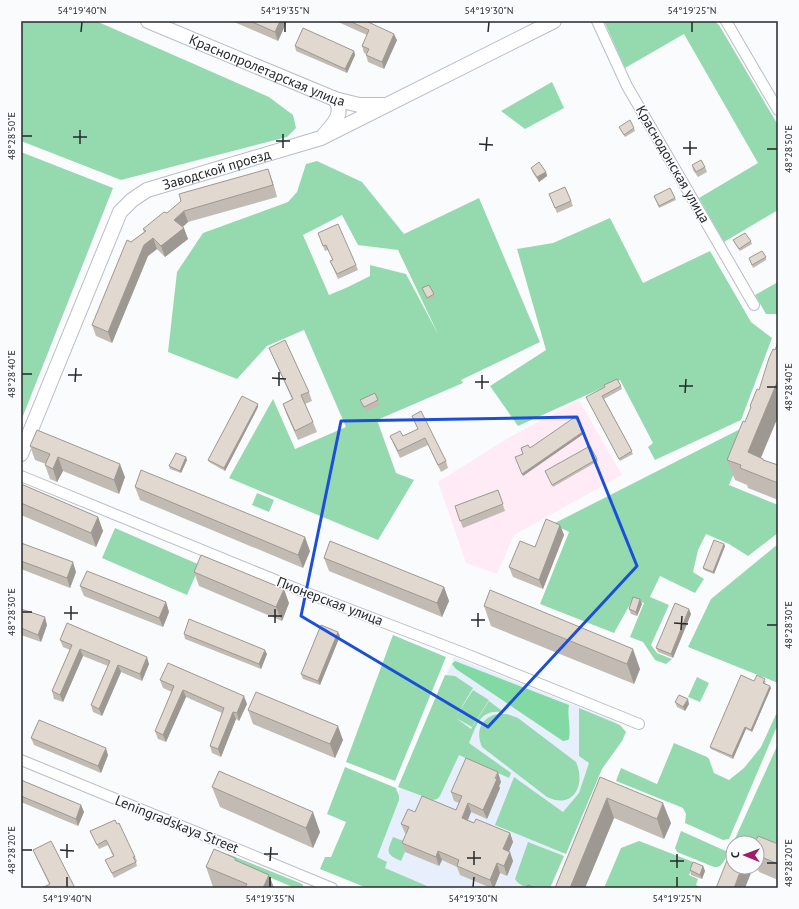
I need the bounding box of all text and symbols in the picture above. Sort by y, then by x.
text: 54°19'40"N [57,4,107,17]
text: 54°19'35"N [260,4,310,17]
text: 54°19'30"N [464,4,514,17]
text: 54°19'25"N [667,4,717,17]
street label: Краснопролетарская улица [186,30,347,110]
street label: Краснодонская улица [632,102,714,226]
text: 48°28'50"E [5,112,18,160]
text: 48°28'50"E [782,125,795,173]
street label: Заводской проезд [160,144,273,194]
text: 48°28'40"E [5,350,18,398]
text: 48°28'40"E [782,363,795,411]
street label: Пионерская улица [274,572,386,630]
text: 48°28'30"E [5,588,18,636]
text: 48°28'30"E [782,601,795,649]
street label: Leningradskaya Street [112,791,242,857]
text: 48°28'20"E [5,826,18,874]
north arrow [725,835,765,875]
text: 48°28'20"E [782,839,795,887]
text: С [728,852,742,858]
text: 54°19'40"N [42,892,92,905]
text: 54°19'35"N [245,892,295,905]
text: 54°19'30"N [448,892,498,905]
text: 54°19'25"N [652,892,702,905]

